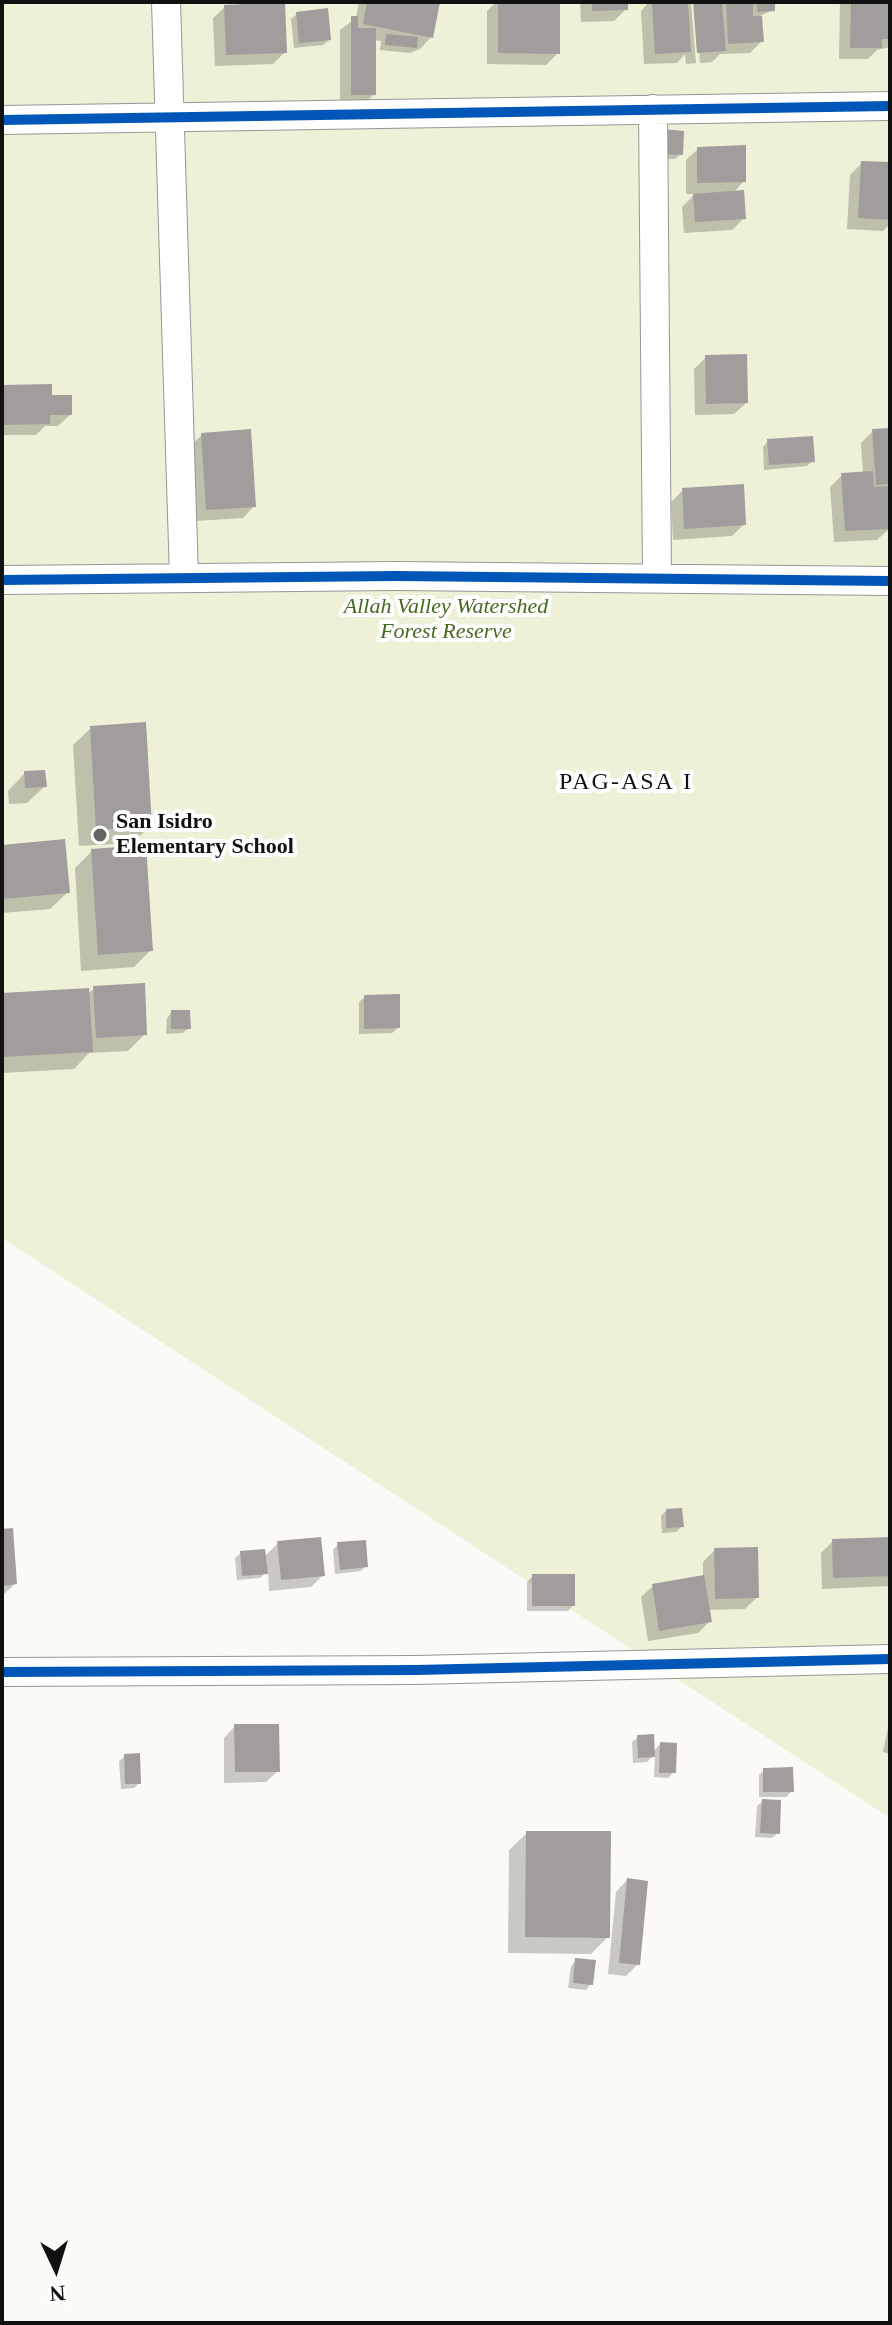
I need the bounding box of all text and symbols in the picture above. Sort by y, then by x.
park label: Allah Valley Watershed Forest Reserve [344,594,548,646]
district label: PAG-ASA I [559,769,693,797]
place label: San Isidro Elementary School [116,809,294,860]
marker: San Isidro Elementary School [91,826,109,844]
north arrow [16,2229,96,2309]
text: N [49,2280,67,2306]

